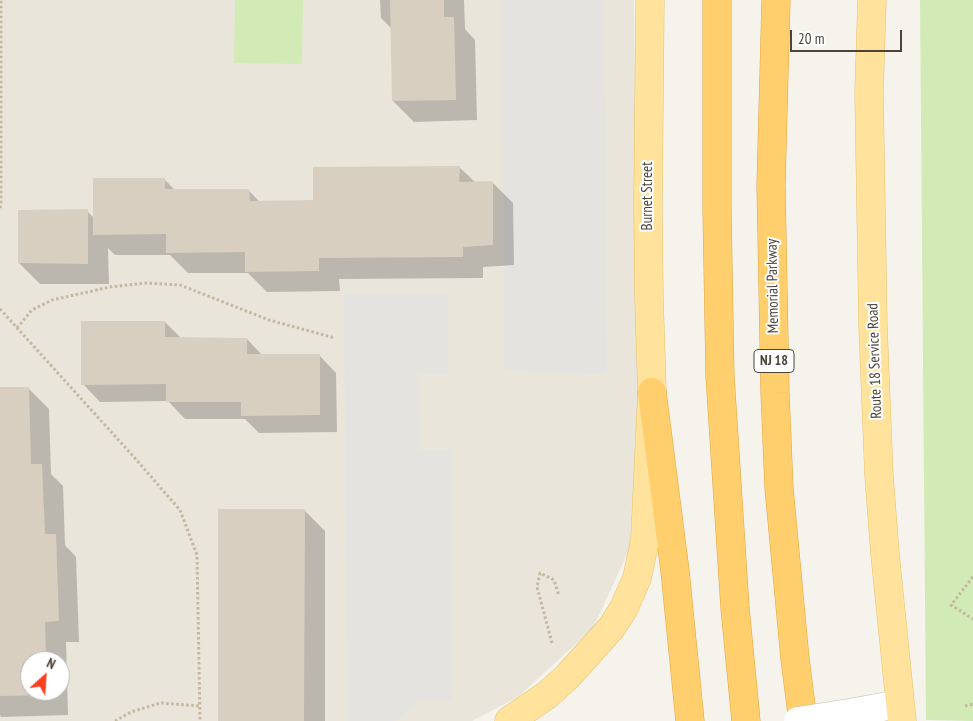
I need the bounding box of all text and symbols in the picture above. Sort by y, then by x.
scale bar [793,20,906,52]
text: 20 m [798,29,824,48]
street label: Burnet Street [639,162,657,230]
street label: Memorial Parkway [763,238,783,334]
street label: Route 18 Service Road [864,303,886,419]
road number: NJ 18 [754,350,794,372]
north arrow [20,651,70,701]
text: N [44,654,58,673]

